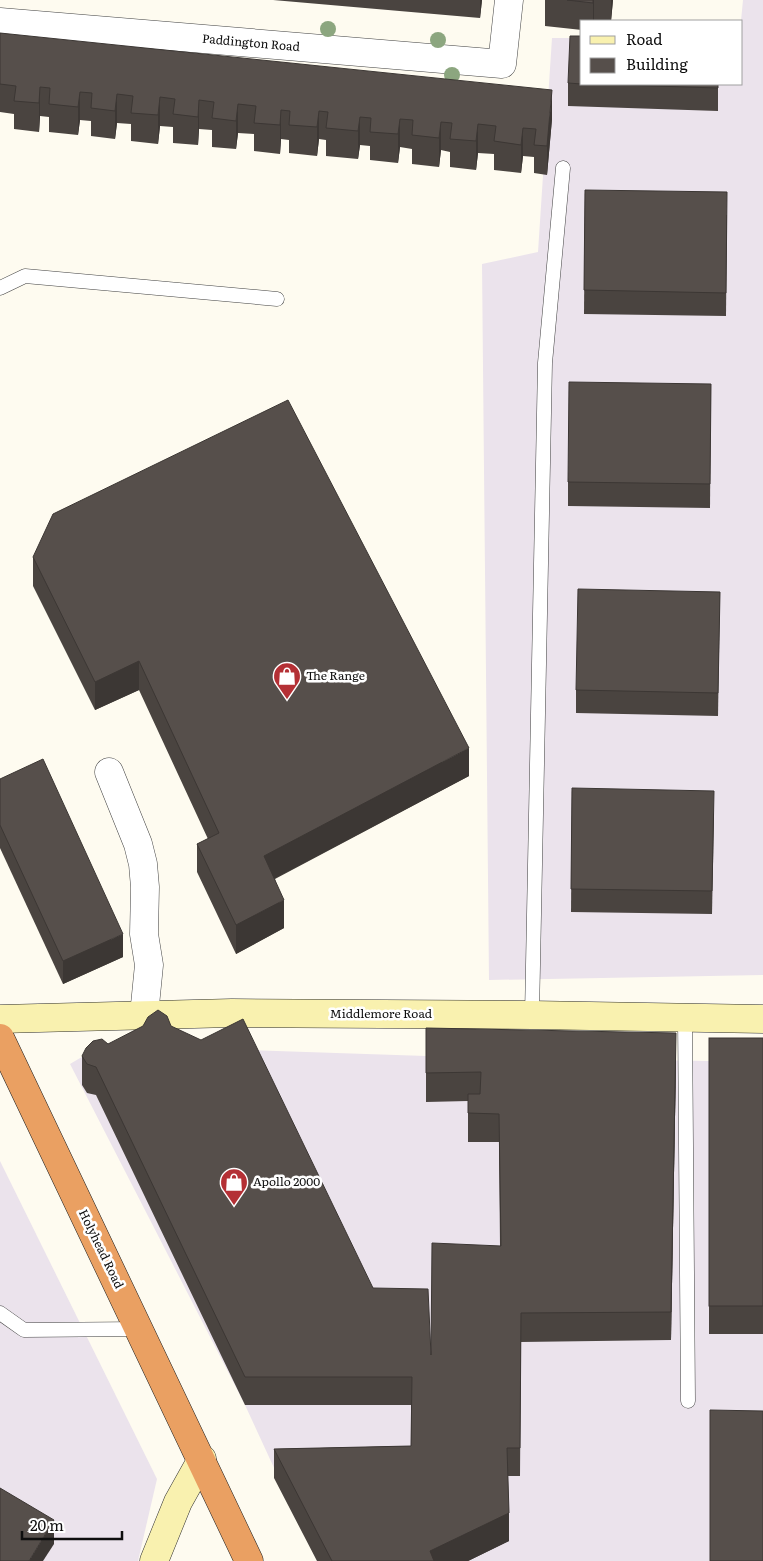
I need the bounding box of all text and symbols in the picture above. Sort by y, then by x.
legend [580,20,743,85]
text: Road [626,27,662,50]
street label: Paddington Road [201,29,301,55]
text: Building [626,52,688,75]
shop icon: The Range [272,661,302,700]
place label: The Range [306,666,365,684]
street label: Middlemore Road [330,1004,433,1022]
shop icon: Apollo 2000 [219,1167,249,1206]
place label: Apollo 2000 [253,1172,320,1190]
street label: Holyhead Road [75,1206,129,1292]
scale bar [22,1508,122,1540]
text: 20 m [30,1513,64,1536]

